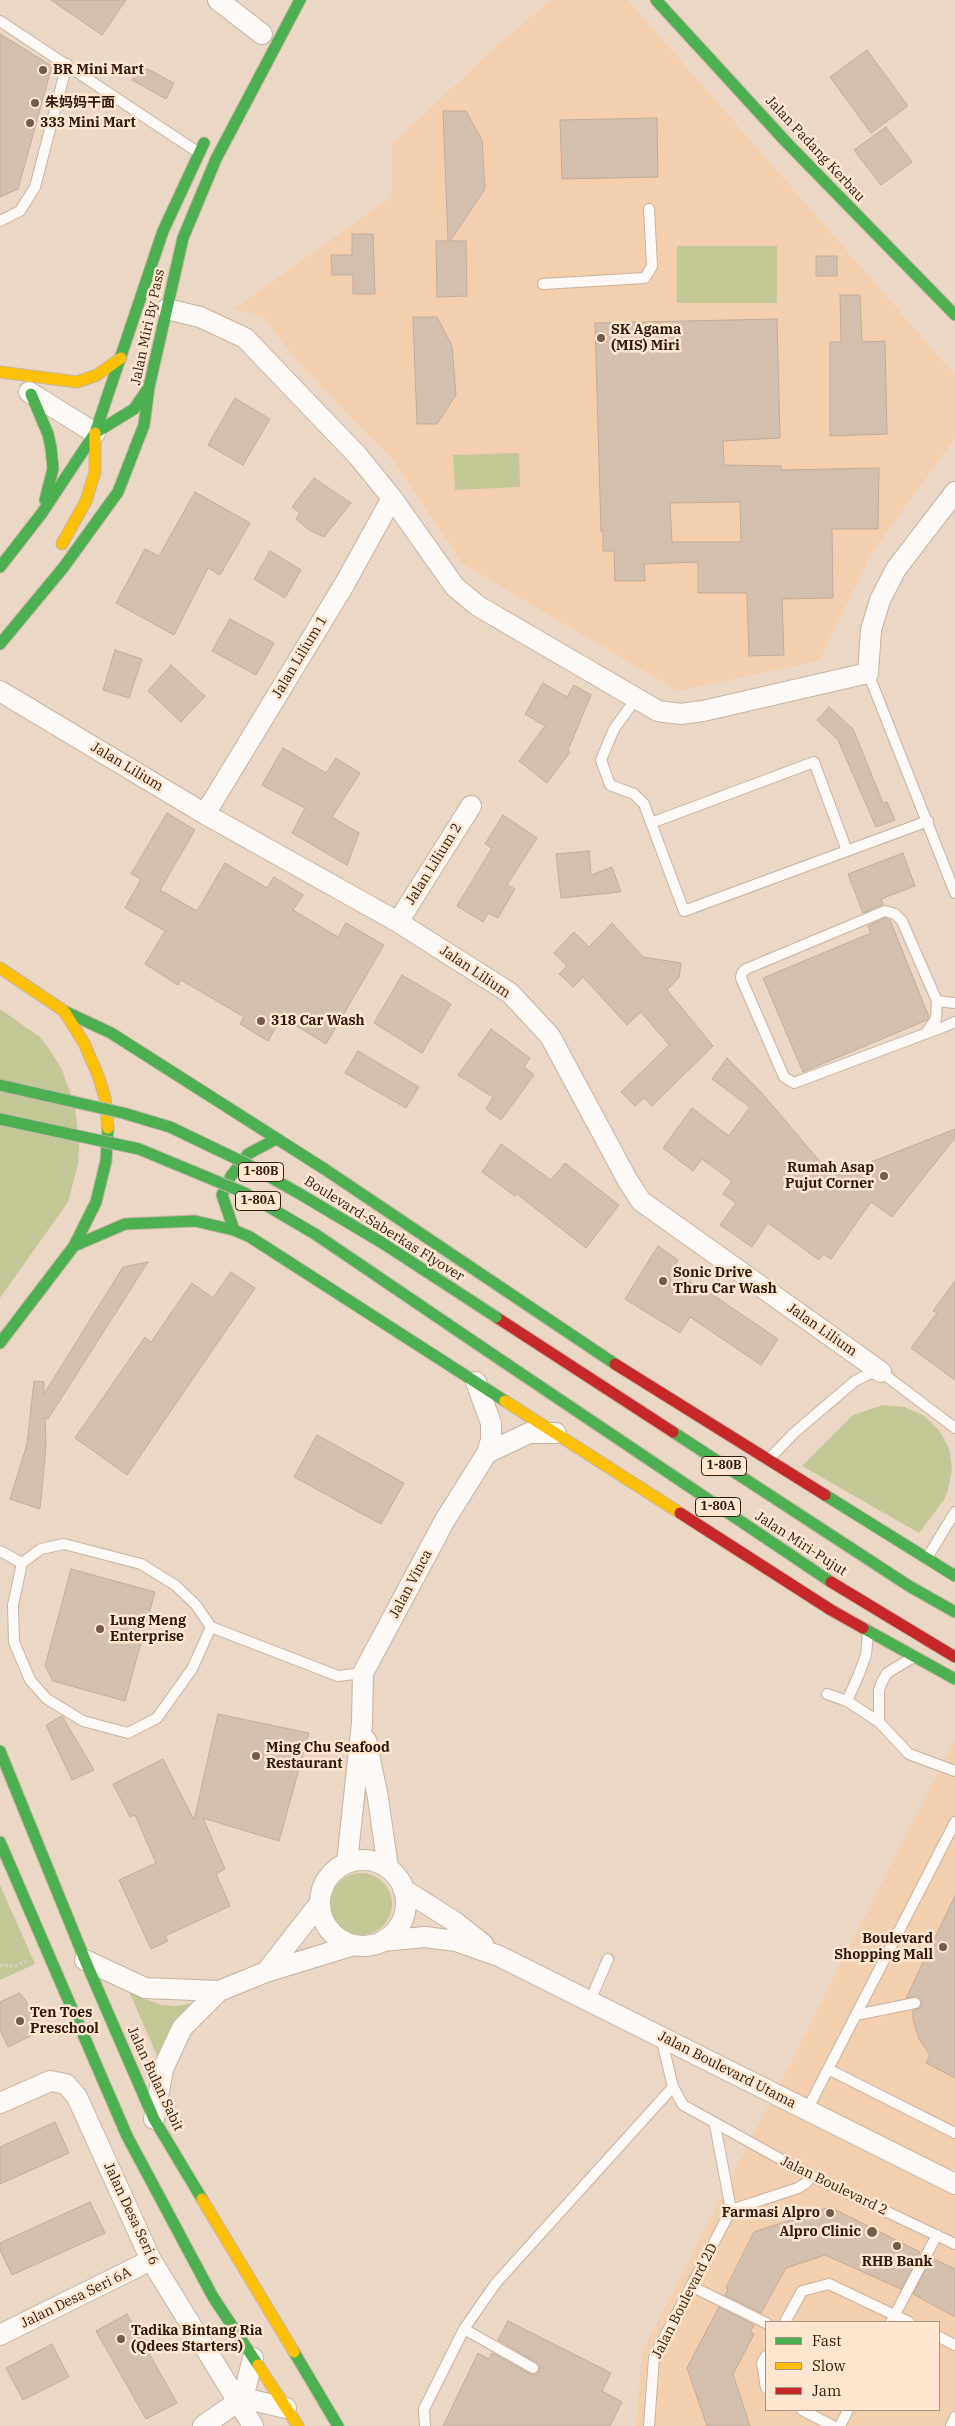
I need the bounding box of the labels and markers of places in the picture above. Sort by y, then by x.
place label: BR Mini Mart [53,62,144,78]
marker: BR Mini Mart [37,64,49,76]
place label: 朱妈妈干面 [45,95,115,111]
marker: 朱妈妈干面 [29,97,41,109]
place label: 333 Mini Mart [40,115,136,131]
marker: 333 Mini Mart [24,117,36,129]
place label: SK Agama (MIS) Miri [611,322,681,354]
marker: SK Agama (MIS) Miri [595,332,607,344]
place label: 318 Car Wash [271,1013,365,1029]
marker: 318 Car Wash [255,1015,267,1027]
place label: Rumah Asap Pujut Corner [785,1160,874,1192]
marker: Rumah Asap Pujut Corner [878,1170,890,1182]
place label: Sonic Drive Thru Car Wash [673,1265,777,1298]
marker: Sonic Drive Thru Car Wash [657,1275,669,1287]
place label: Lung Meng Enterprise [110,1613,186,1645]
marker: Lung Meng Enterprise [94,1623,106,1635]
place label: Ming Chu Seafood Restaurant [266,1740,390,1772]
marker: Ming Chu Seafood Restaurant [250,1750,262,1762]
place label: Boulevard Shopping Mall [834,1931,933,1964]
marker: Boulevard Shopping Mall [937,1941,949,1953]
place label: Ten Toes Preschool [30,2005,99,2038]
marker: Ten Toes Preschool [14,2015,26,2027]
place label: Farmasi Alpro [722,2205,820,2221]
marker: Farmasi Alpro [824,2207,836,2219]
place label: Alpro Clinic [779,2224,861,2240]
marker: Alpro Clinic [865,2225,879,2239]
marker: RHB Bank [891,2240,903,2252]
place label: RHB Bank [862,2254,932,2270]
place label: Tadika Bintang Ria (Qdees Starters) [131,2323,263,2356]
marker: Tadika Bintang Ria (Qdees Starters) [115,2333,127,2345]

